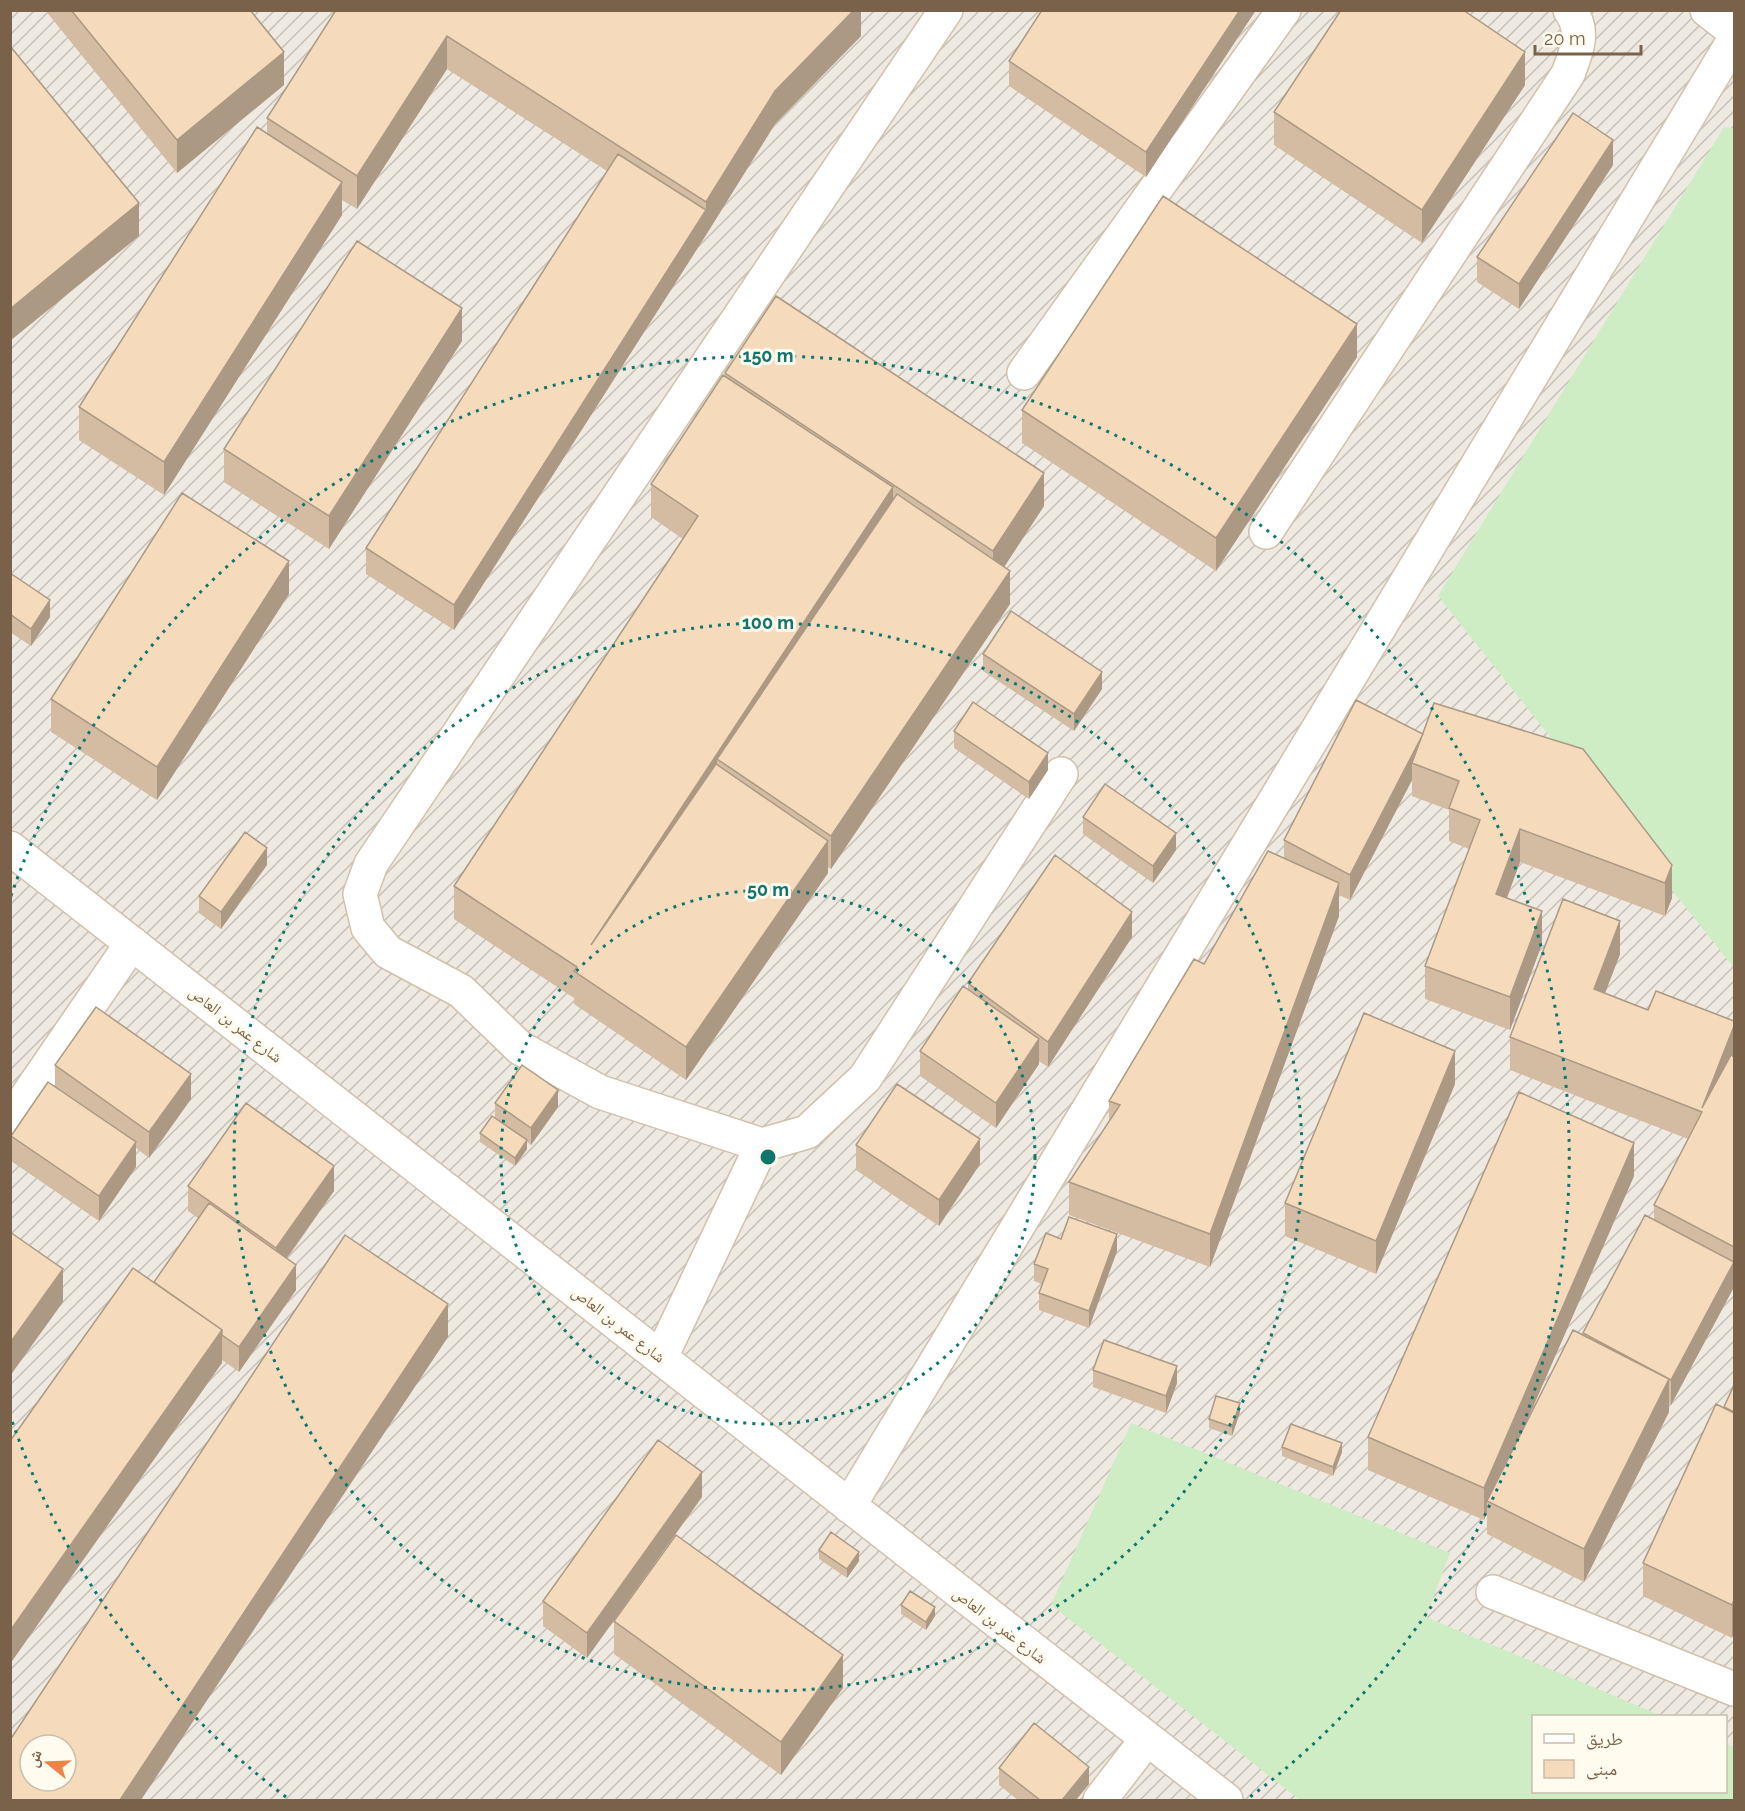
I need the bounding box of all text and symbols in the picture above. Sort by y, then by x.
scale bar [1535,18,1642,56]
text: 20 m [1544,28,1586,49]
text: 150 m [743,345,794,366]
text: 100 m [742,612,794,633]
text: 50 m [747,879,789,900]
street label: شارع عمر بن العاص [185,982,286,1067]
centre of rings [758,1147,778,1167]
street label: شارع عمر بن العاص [568,1282,669,1367]
street label: شارع عمر بن العاص [949,1583,1050,1668]
legend [1532,1715,1727,1793]
text: طريق [1586,1728,1623,1750]
north arrow [18,1733,78,1793]
text: ش [23,1747,46,1770]
text: مبنى [1586,1758,1617,1780]

